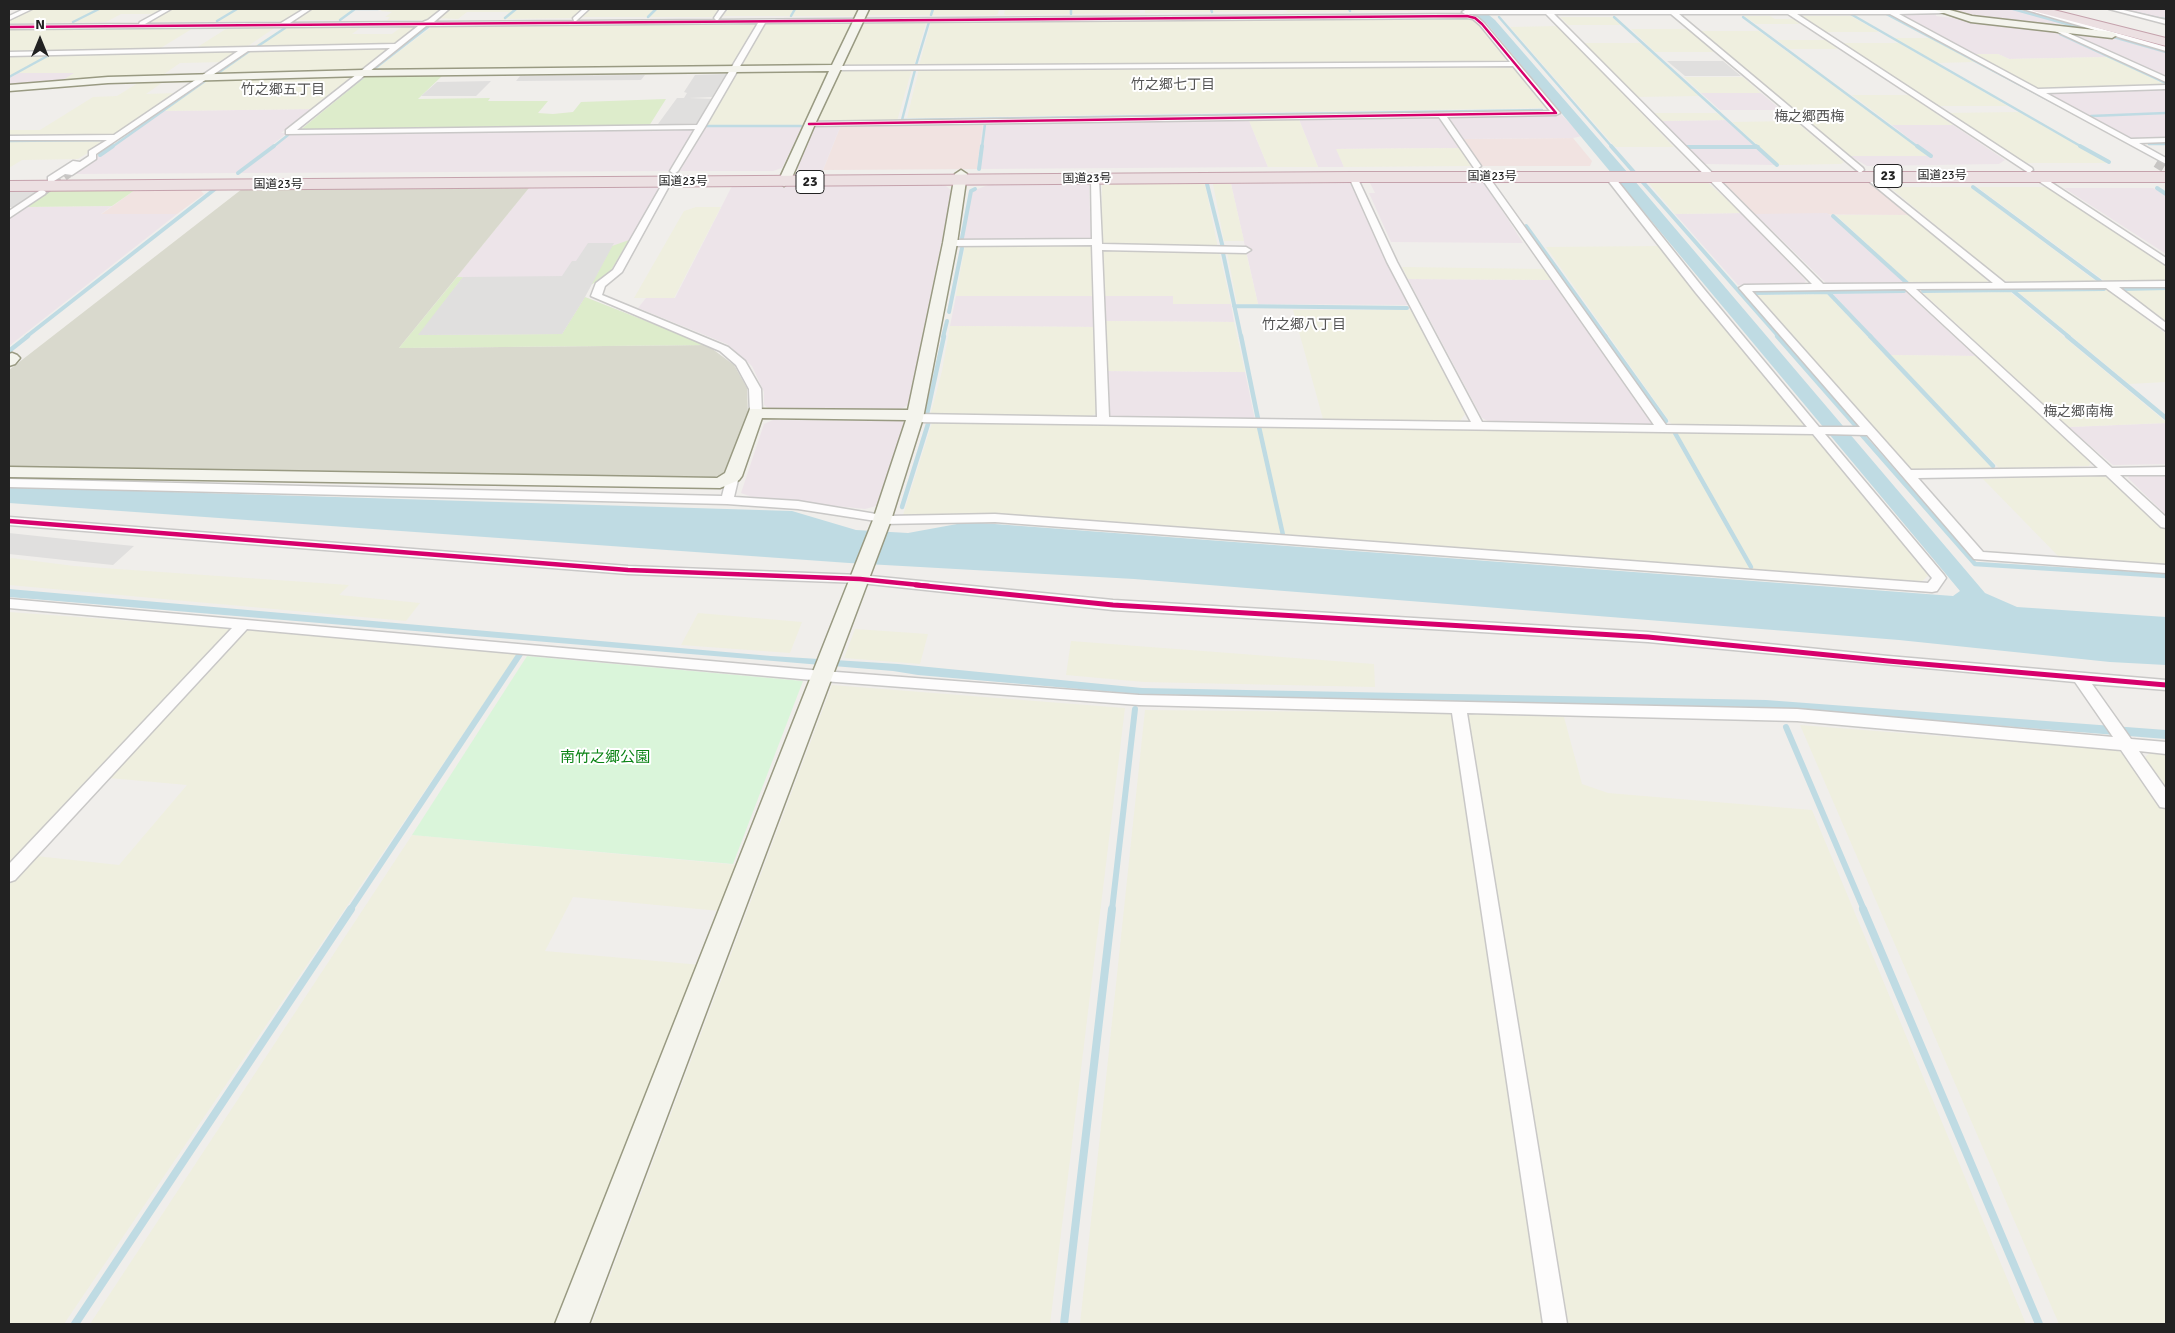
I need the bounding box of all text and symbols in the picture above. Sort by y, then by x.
north arrow [15,15,65,65]
text: N [35,16,45,33]
district label: 竹之郷七丁目 [1131,77,1215,93]
district label: 竹之郷五丁目 [241,82,325,98]
district label: 梅之郷西梅 [1774,109,1844,125]
road number: 23 [1874,165,1902,188]
street label: 国道23号 [1918,169,1966,183]
road number: 23 [796,170,824,193]
street label: 国道23号 [1468,170,1516,184]
street label: 国道23号 [1062,171,1112,187]
street label: 国道23号 [659,175,707,189]
street label: 国道23号 [254,178,302,192]
district label: 竹之郷八丁目 [1262,317,1346,333]
district label: 梅之郷南梅 [2043,404,2113,420]
park label: 南竹之郷公園 [560,749,650,767]

